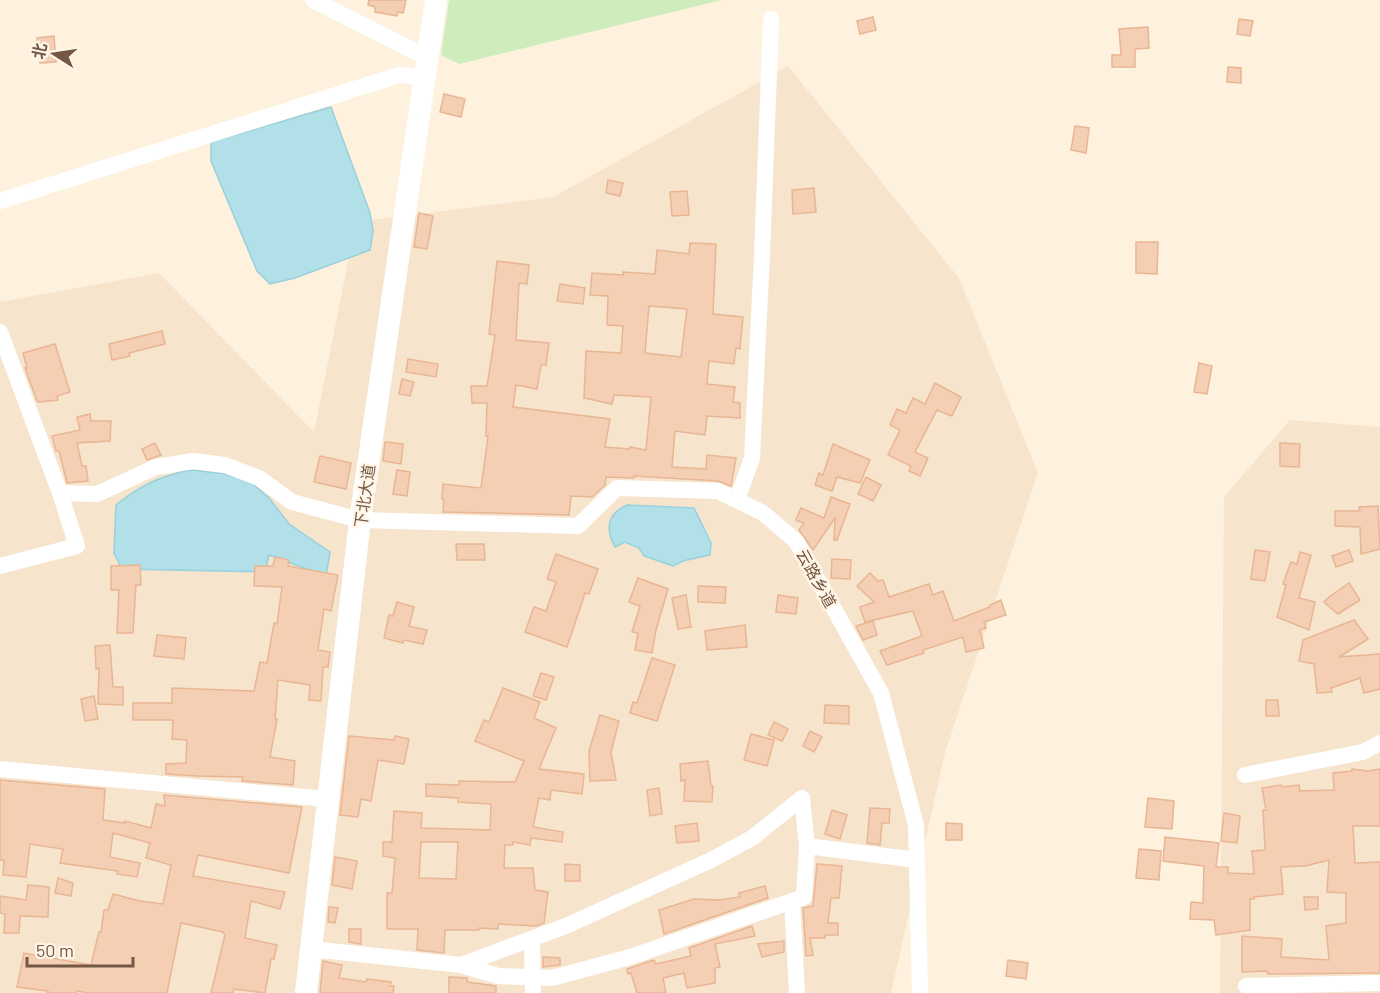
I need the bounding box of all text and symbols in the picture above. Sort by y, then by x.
north arrow [24,24,84,84]
text: 北 [28,41,50,61]
street label: 下北大道 [350,463,378,529]
street label: 云路乡道 [793,545,841,611]
scale bar [27,930,134,968]
text: 50 m [36,939,74,961]

